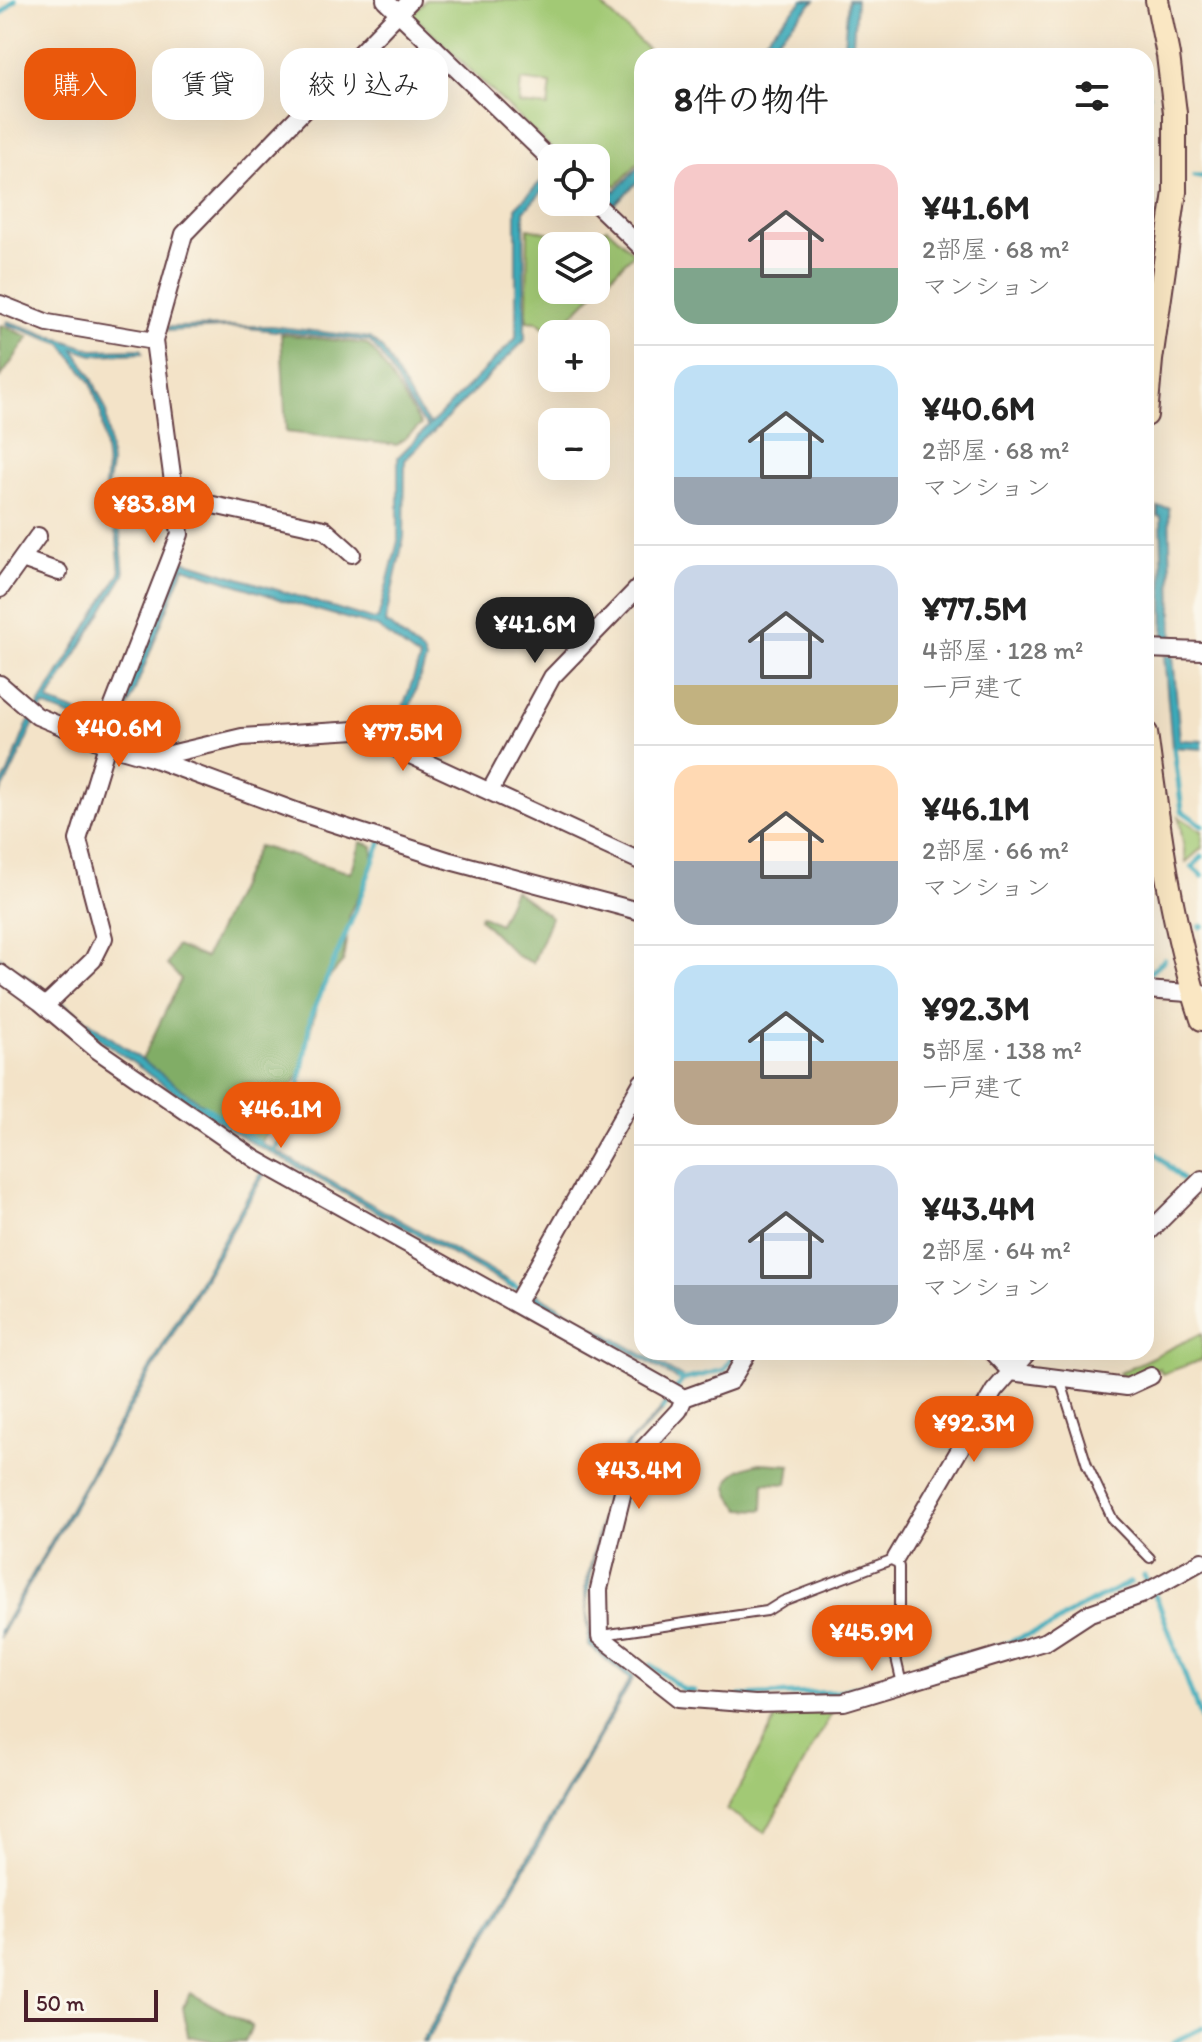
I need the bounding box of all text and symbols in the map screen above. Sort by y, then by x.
chip: 購入 [24,48,136,120]
chip: 賃貸 [152,48,264,120]
chip: 絞り込み [280,48,448,120]
icon: filters [1070,74,1114,118]
text: 8件の物件 [674,79,829,120]
map controls [538,144,610,480]
button: locate [538,144,610,216]
text: ¥41.6M [922,187,1030,228]
icon: home [738,196,834,292]
button: layers [538,232,610,304]
text: 2部屋 · 68 m² [922,233,1069,265]
text: マンション [922,270,1051,302]
button: + [538,320,610,392]
text: ¥40.6M [922,388,1036,429]
icon: home [738,397,834,493]
button: − [538,408,610,480]
text: 2部屋 · 68 m² [922,434,1069,466]
text: マンション [922,471,1051,503]
pin: ¥83.8M [89,477,219,545]
text: ¥83.8M [112,487,196,519]
text: ¥77.5M [922,588,1028,629]
pin: ¥41.6M [470,597,600,665]
icon: home [738,597,834,693]
text: ¥41.6M [494,607,576,639]
text: 4部屋 · 128 m² [922,634,1083,666]
text: 一戸建て [922,671,1026,703]
pin: ¥40.6M [54,701,184,769]
pin: ¥77.5M [338,705,468,773]
text: ¥40.6M [76,711,162,743]
text: ¥77.5M [363,715,443,747]
text: ¥46.1M [922,788,1030,829]
icon: home [738,797,834,893]
text: 2部屋 · 66 m² [922,834,1069,866]
text: マンション [922,871,1051,903]
text: ¥92.3M [922,988,1030,1029]
icon: home [738,997,834,1093]
text: 5部屋 · 138 m² [922,1034,1082,1066]
text: 一戸建て [922,1071,1026,1103]
pin: ¥46.1M [216,1082,346,1150]
text: ¥46.1M [240,1092,322,1124]
text: ¥43.4M [922,1188,1036,1229]
icon: home [738,1197,834,1293]
text: 2部屋 · 64 m² [922,1234,1071,1266]
text: マンション [922,1271,1051,1303]
pin: ¥92.3M [909,1396,1039,1464]
text: ¥92.3M [933,1406,1015,1438]
pin: ¥43.4M [574,1443,704,1511]
text: ¥43.4M [596,1453,682,1485]
pin: ¥45.9M [807,1605,937,1673]
text: ¥45.9M [830,1615,914,1647]
scale bar [24,1986,158,2022]
text: 50 m [36,1990,85,2017]

